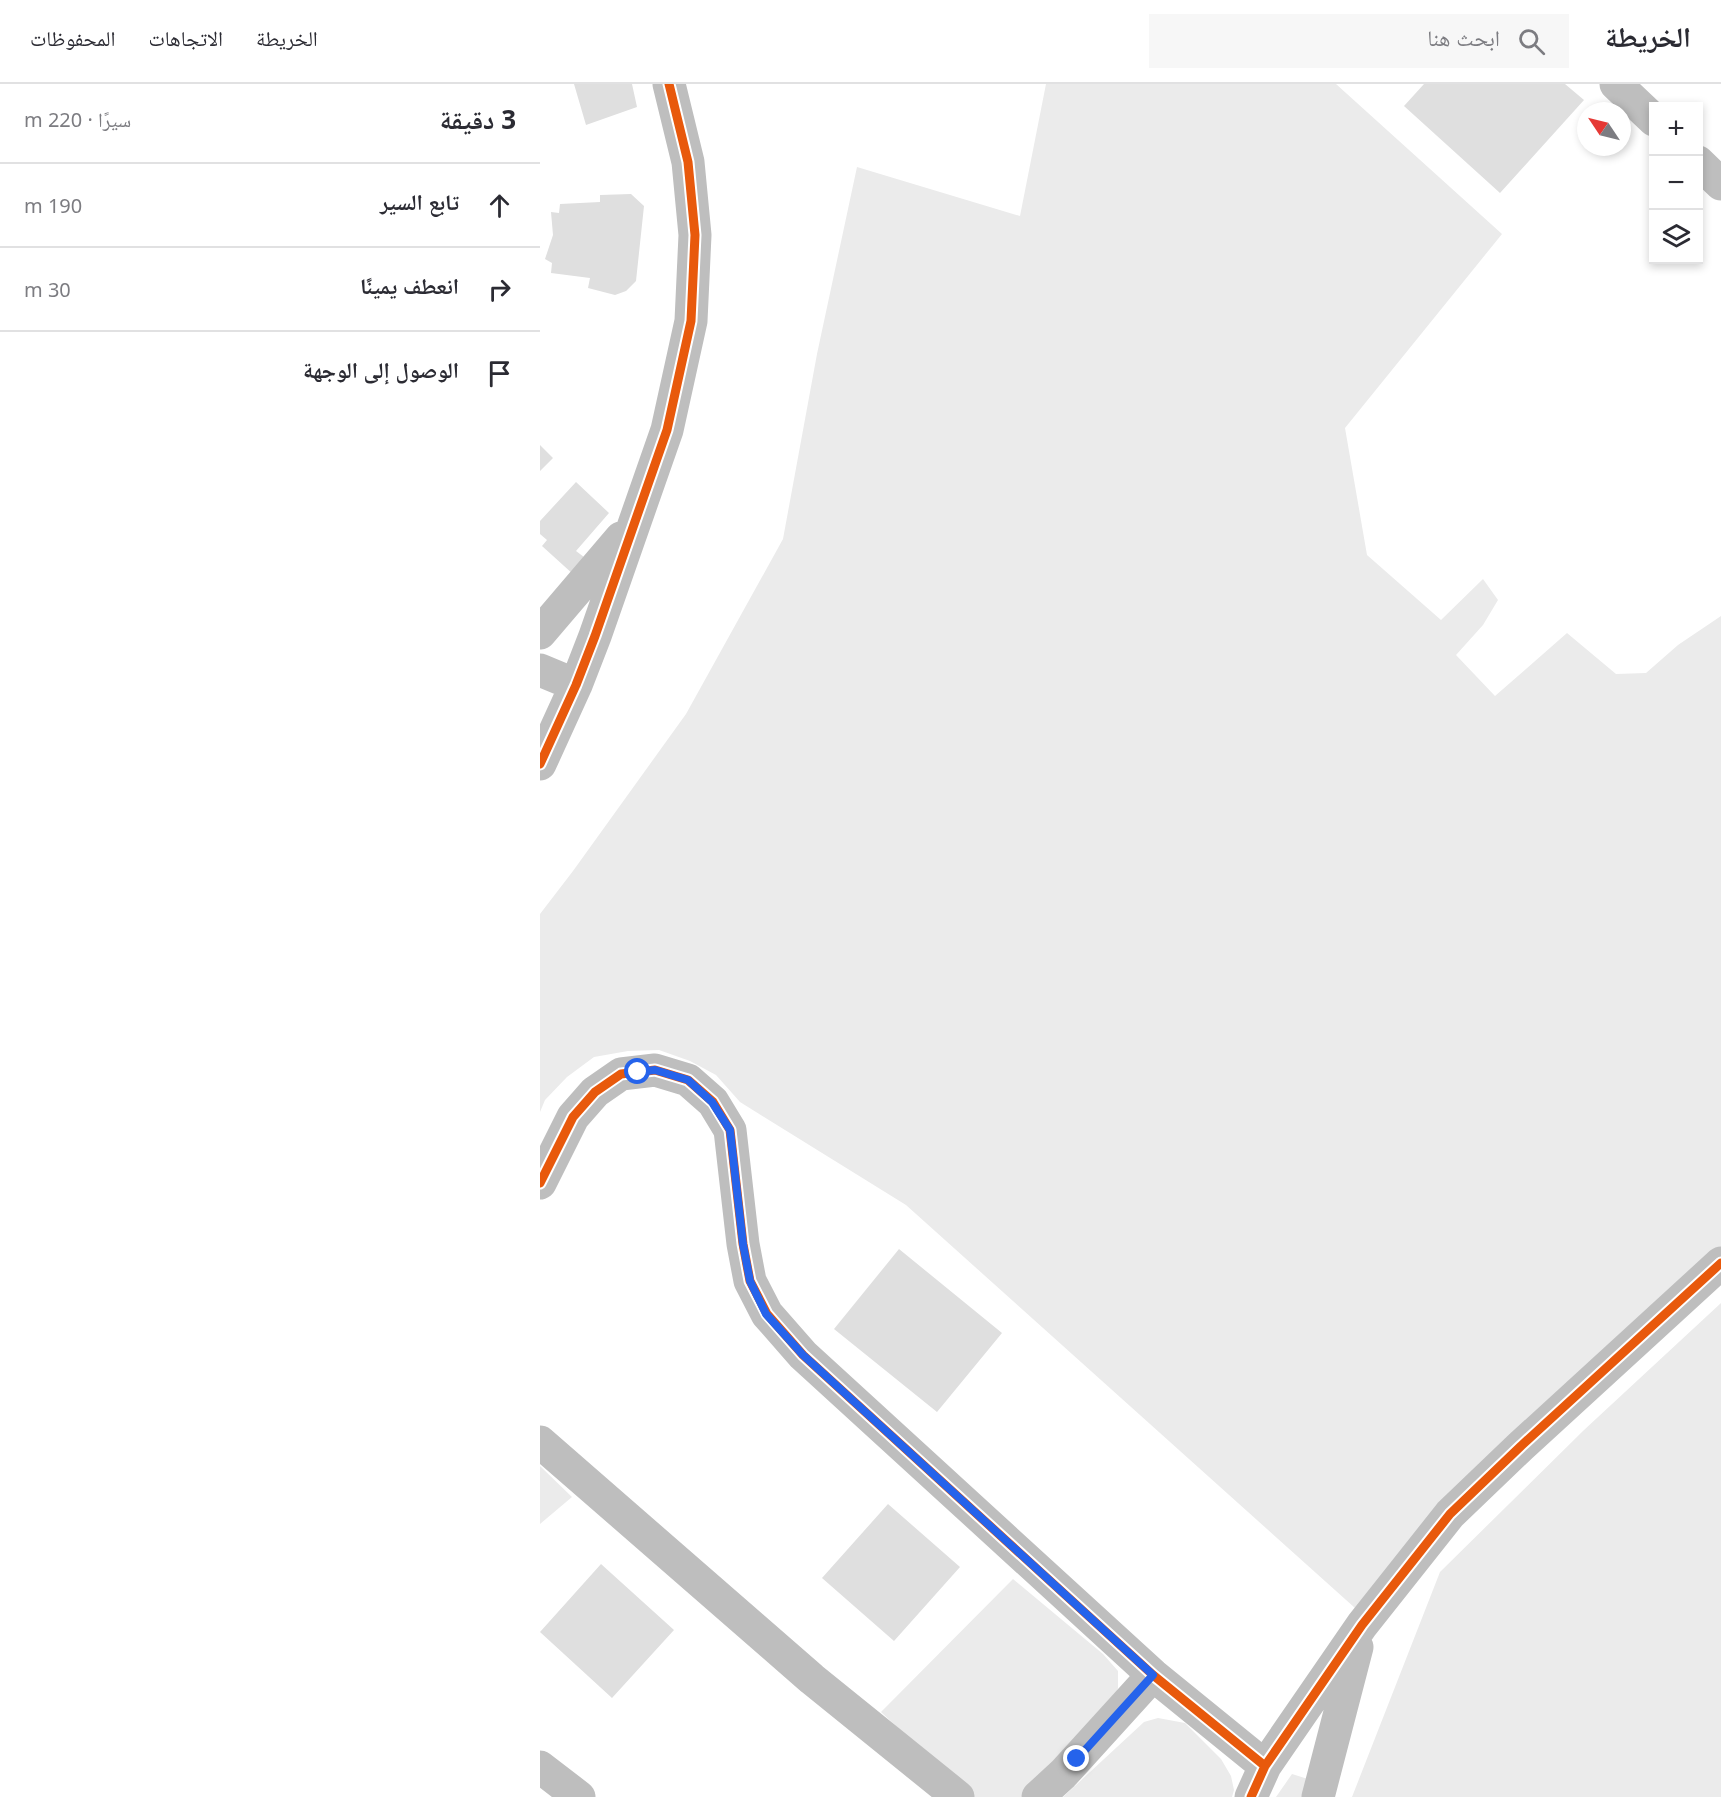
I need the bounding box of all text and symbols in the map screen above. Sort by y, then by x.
search box [1149,14,1569,68]
text: الخريطة [1605,17,1691,55]
text: ابحث هنا [1427,22,1500,52]
text: المحفوظات [30,24,115,52]
text: الاتجاهات [148,24,223,52]
text: الخريطة [256,24,318,52]
icon: search [1515,25,1548,58]
text: 3 دقيقة [440,101,516,137]
north arrow [1577,102,1631,156]
map controls [1649,102,1703,264]
button: + [1649,102,1703,156]
text: سيرًا · 220 m [24,106,131,133]
button: − [1649,156,1703,210]
text: تابع السير [380,186,459,216]
icon: ahead [483,189,516,222]
text: 190 m [24,192,82,219]
button: layers [1649,210,1703,264]
text: انعطف يمينًا [360,270,459,300]
icon: right [483,273,516,306]
text: 30 m [24,276,71,303]
text: الوصول إلى الوجهة [303,354,459,384]
icon: arrive [483,357,516,390]
route start [624,1058,650,1084]
route end [1063,1745,1089,1771]

